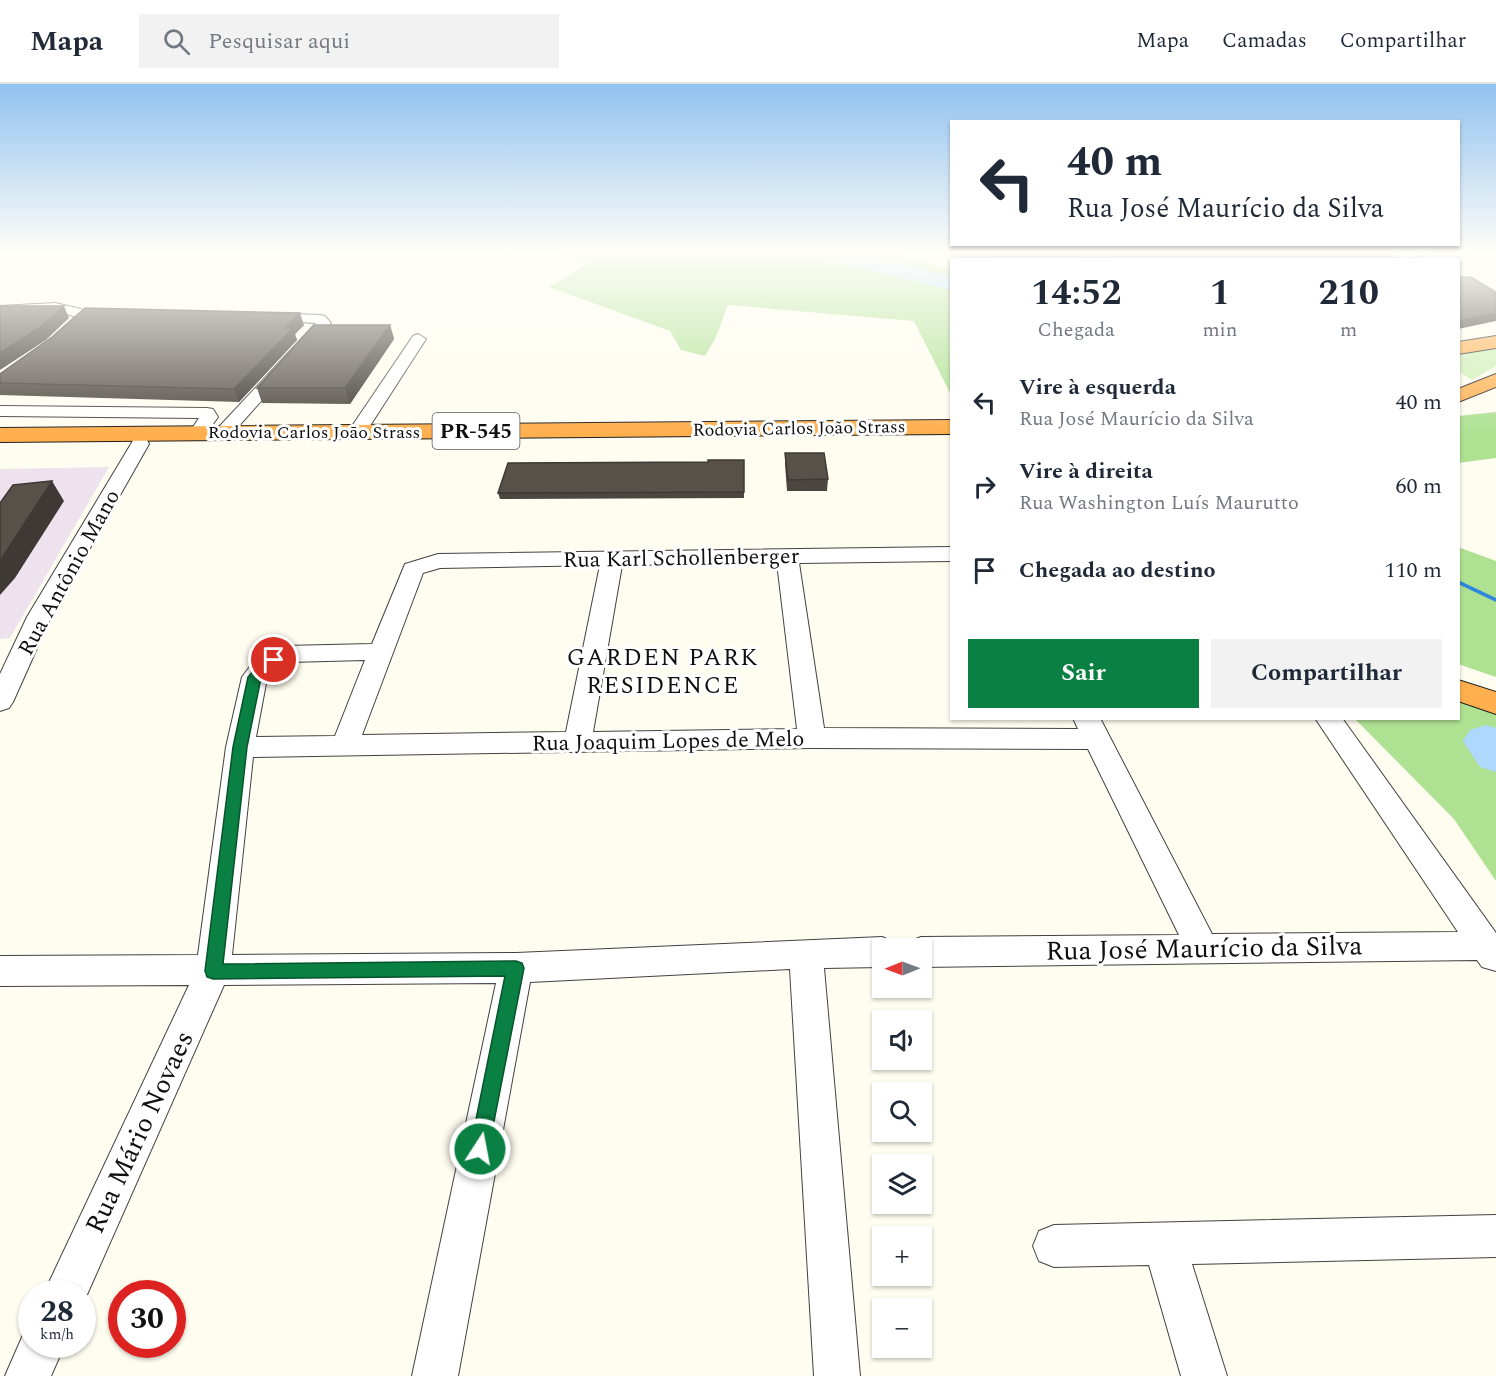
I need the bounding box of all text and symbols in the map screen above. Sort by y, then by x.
search box [139,14,559,68]
text: Mapa [30,20,103,63]
icon: search [160,25,193,58]
text: Pesquisar aqui [208,25,350,58]
text: Mapa [1136,25,1189,57]
text: Camadas [1222,25,1307,57]
text: Compartilhar [1340,25,1466,57]
text: 40 m [1067,131,1162,194]
icon: left [968,144,1046,222]
text: Rua José Maurício da Silva [1067,188,1384,230]
text: 14:52 [1031,266,1121,321]
text: 1 [1210,266,1230,321]
text: 210 [1318,266,1379,321]
text: Chegada [1038,315,1115,345]
text: min [1202,315,1237,345]
text: m [1340,315,1357,345]
text: Vire à esquerda [1019,371,1176,404]
icon: left [968,386,1001,419]
text: 40 m [1396,386,1442,419]
text: Rua José Maurício da Silva [1019,404,1254,434]
road number: PR-545 [432,413,520,449]
street label: Rodovia Carlos João Strass [692,413,906,444]
street label: Rodovia Carlos João Strass [208,419,420,446]
text: Vire à direita [1019,455,1153,488]
icon: right [968,470,1001,503]
text: 60 m [1396,470,1442,503]
street label: Rua Antônio Mano [10,484,129,662]
text: Rua Washington Luís Maurutto [1019,488,1299,518]
street label: Rua Karl Schollenberger [563,540,800,577]
icon: arrive [968,554,1001,587]
text: Chegada ao destino [1019,554,1216,587]
text: 110 m [1385,554,1442,587]
pin [248,634,299,685]
button: Sair [968,639,1199,708]
button: Compartilhar [1211,639,1442,708]
district label: GARDEN PARK RESIDENCE [567,640,759,704]
icon: arrive [257,643,290,676]
street label: Rua Joaquim Lopes de Melo [532,723,805,760]
street label: Rua José Maurício da Silva [1045,925,1363,973]
north arrow [872,938,932,998]
map controls [872,938,932,1358]
button: sound [872,1010,932,1070]
street label: Rua Mário Novaes [74,1024,205,1241]
button: search [872,1082,932,1142]
position arrow [448,1117,512,1181]
button: layers [872,1154,932,1214]
button: + [872,1226,932,1286]
speed limit sign: 30 [108,1280,186,1358]
text: 28 [40,1289,74,1335]
button: − [872,1298,932,1358]
text: km/h [40,1323,74,1346]

